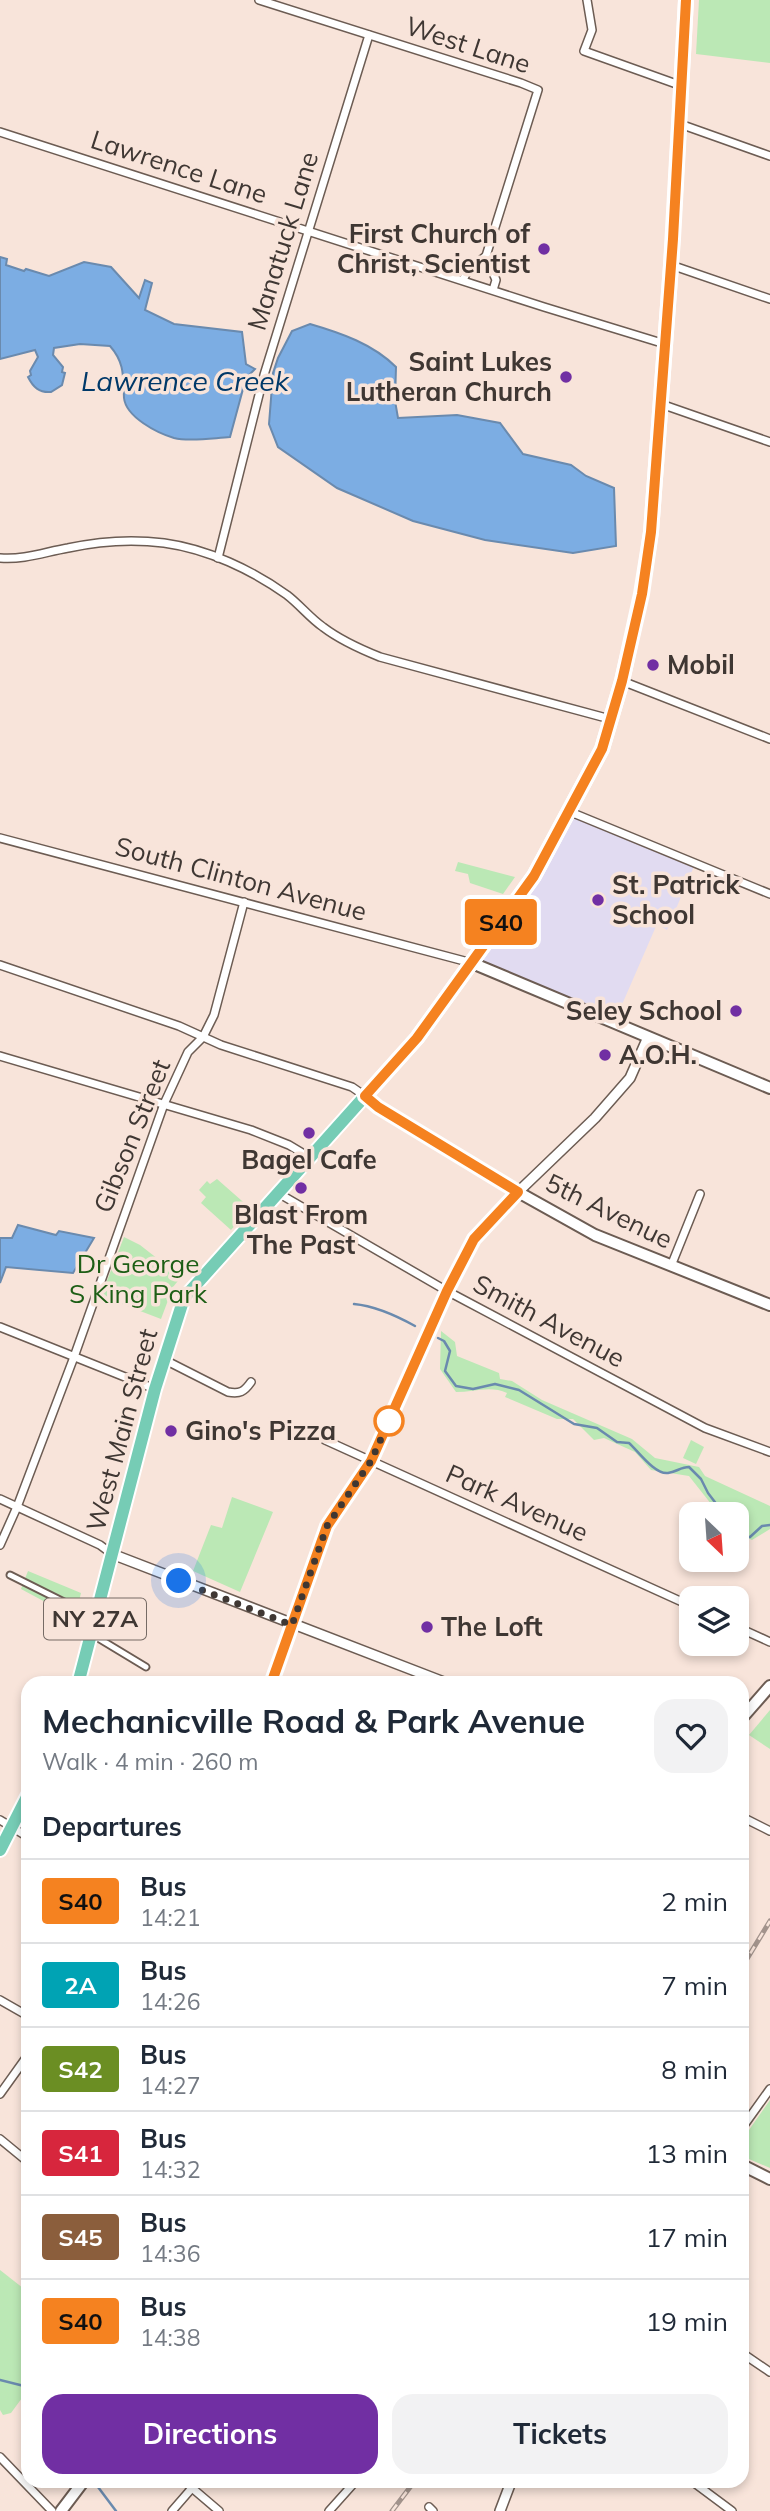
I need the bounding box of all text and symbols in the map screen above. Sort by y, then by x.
street label: West Lane [402,9,535,80]
street label: Lawrence Lane [87,122,272,211]
street label: Manatuck Lane [240,148,325,334]
place label: First Church of Christ, Scientist [337,217,530,280]
marker: First Church of Christ, Scientist [536,241,552,257]
place label: Saint Lukes Lutheran Church [346,345,552,408]
water label: Lawrence Creek [81,363,291,398]
marker: Saint Lukes Lutheran Church [558,369,574,385]
place label: Mobil [667,648,735,681]
marker: Mobil [645,657,661,673]
street label: South Clinton Avenue [112,829,370,928]
place label: St. Patrick School [612,868,740,931]
marker: St. Patrick School [590,892,606,908]
line badge: S40 [461,899,541,945]
text: S40 [479,907,523,937]
place label: Seley School [566,994,722,1027]
marker: Seley School [728,1003,744,1019]
place label: A.O.H. [619,1038,697,1071]
marker: A.O.H. [597,1047,613,1063]
street label: Gibson Street [86,1054,177,1217]
marker: Bagel Cafe [301,1125,317,1141]
place label: Bagel Cafe [241,1143,377,1176]
street label: 5th Avenue [540,1166,678,1255]
marker: Blast From The Past [293,1180,309,1196]
place label: Blast From The Past [234,1198,368,1261]
park label: Dr George S King Park [69,1247,208,1310]
street label: Smith Avenue [468,1267,631,1374]
street label: West Main Street [79,1325,164,1535]
unlabelled marker [374,1406,404,1436]
place label: Gino's Pizza [185,1414,336,1447]
marker: Gino's Pizza [163,1423,179,1439]
street label: Park Avenue [441,1457,593,1549]
north arrow [679,1502,749,1572]
map controls [679,1502,749,1656]
your location [161,1563,196,1598]
button: layers [679,1586,749,1656]
road number: NY 27A [44,1598,146,1639]
place label: The Loft [441,1610,543,1643]
marker: The Loft [419,1619,435,1635]
button: heart [654,1699,728,1773]
text: Mechanicville Road & Park Avenue [42,1700,585,1741]
text: Walk · 4 min · 260 m [42,1747,259,1776]
text: Departures [42,1810,182,1843]
text: Bus [140,1870,186,1903]
text: 2 min [661,1885,728,1918]
text: S40 [58,1886,103,1916]
text: 14:21 [140,1903,200,1932]
text: Bus [140,1954,186,1987]
text: 7 min [661,1969,728,2002]
text: 2A [64,1970,97,2000]
text: 14:26 [140,1987,200,2016]
text: Bus [140,2038,186,2071]
text: 8 min [661,2053,728,2086]
text: S42 [58,2054,103,2084]
text: 14:27 [140,2071,200,2100]
text: Bus [140,2122,186,2155]
text: 13 min [646,2137,728,2170]
text: S41 [58,2138,103,2168]
text: 14:32 [140,2155,200,2184]
text: Bus [140,2206,186,2239]
text: 17 min [646,2221,728,2254]
text: S45 [58,2222,103,2252]
text: 14:36 [140,2239,200,2268]
text: Bus [140,2290,186,2323]
text: 19 min [646,2305,728,2338]
text: S40 [58,2306,103,2336]
text: 14:38 [140,2323,200,2352]
button: Directions [42,2394,378,2474]
button: Tickets [392,2394,728,2474]

